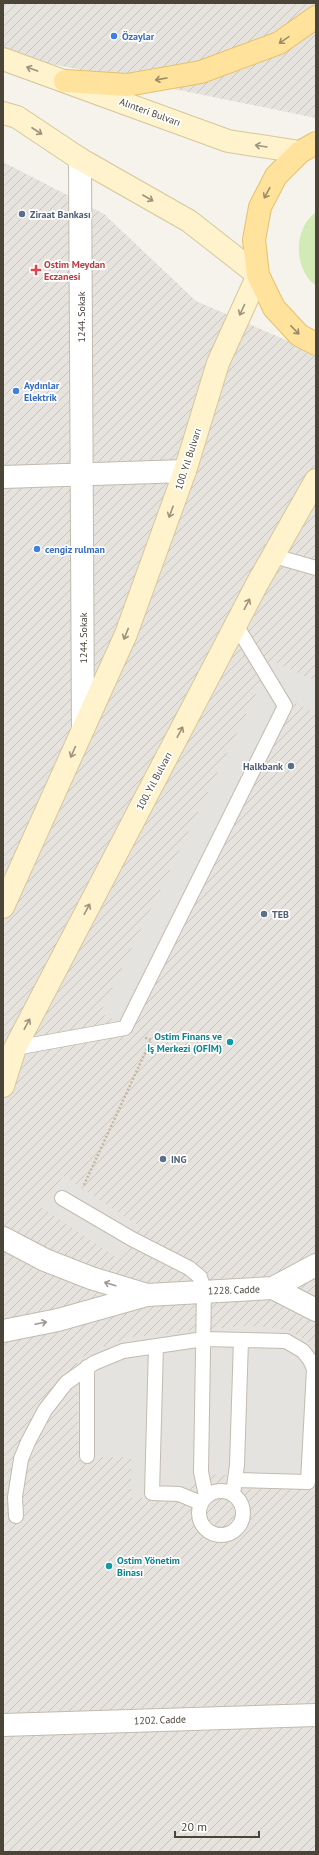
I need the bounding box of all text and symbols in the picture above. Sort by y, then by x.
place label: Özaylar [122,30,155,43]
marker: Özaylar [109,31,119,41]
one-way arrow [279,36,290,44]
one-way arrow [27,65,39,73]
one-way arrow [155,75,168,83]
street label: Alınteri Bulvarı [118,95,182,129]
one-way arrow [31,127,42,135]
one-way arrow [255,142,268,150]
one-way arrow [263,187,270,199]
one-way arrow [142,195,154,203]
place label: Ziraat Bankası [30,208,91,221]
marker: Ziraat Bankası [17,209,27,219]
place label: Ostim Meydan Eczanesi [44,258,105,283]
marker: Ostim Meydan Eczanesi [31,265,41,275]
street label: 1244. Sokak [75,291,88,343]
one-way arrow [238,304,245,316]
one-way arrow [290,325,299,335]
place label: Aydınlar Elektrik [24,379,60,404]
marker: Aydınlar Elektrik [11,386,21,396]
street label: 100. Yıl Bulvarı [172,427,204,491]
one-way arrow [166,505,174,517]
place label: cengiz rulman [45,543,105,556]
marker: cengiz rulman [32,544,42,554]
one-way arrow [243,598,251,610]
street label: 1244. Sokak [77,612,90,664]
one-way arrow [122,627,129,639]
one-way arrow [177,726,184,738]
one-way arrow [69,746,76,758]
street label: 100. Yıl Bulvarı [133,750,175,812]
place label: Halkbank [243,760,283,773]
marker: Halkbank [286,761,296,771]
one-way arrow [84,903,92,915]
place label: TEB [272,908,289,921]
marker: TEB [259,909,269,919]
one-way arrow [24,1018,31,1030]
place label: Ostim Finans ve İş Merkezi (OFİM) [147,1030,222,1055]
marker: Ostim Finans ve İş Merkezi (OFİM) [225,1037,235,1047]
place label: ING [171,1153,187,1166]
marker: ING [158,1154,168,1164]
one-way arrow [104,1280,117,1287]
street label: 1228. Cadde [208,1283,260,1297]
one-way arrow [34,1319,47,1327]
place label: Ostim Yönetim Binası [117,1554,180,1579]
marker: Ostim Yönetim Binası [104,1561,114,1571]
street label: 1202. Cadde [134,1713,186,1727]
scale bar [175,1813,259,1839]
text: 20 m [181,1819,207,1834]

